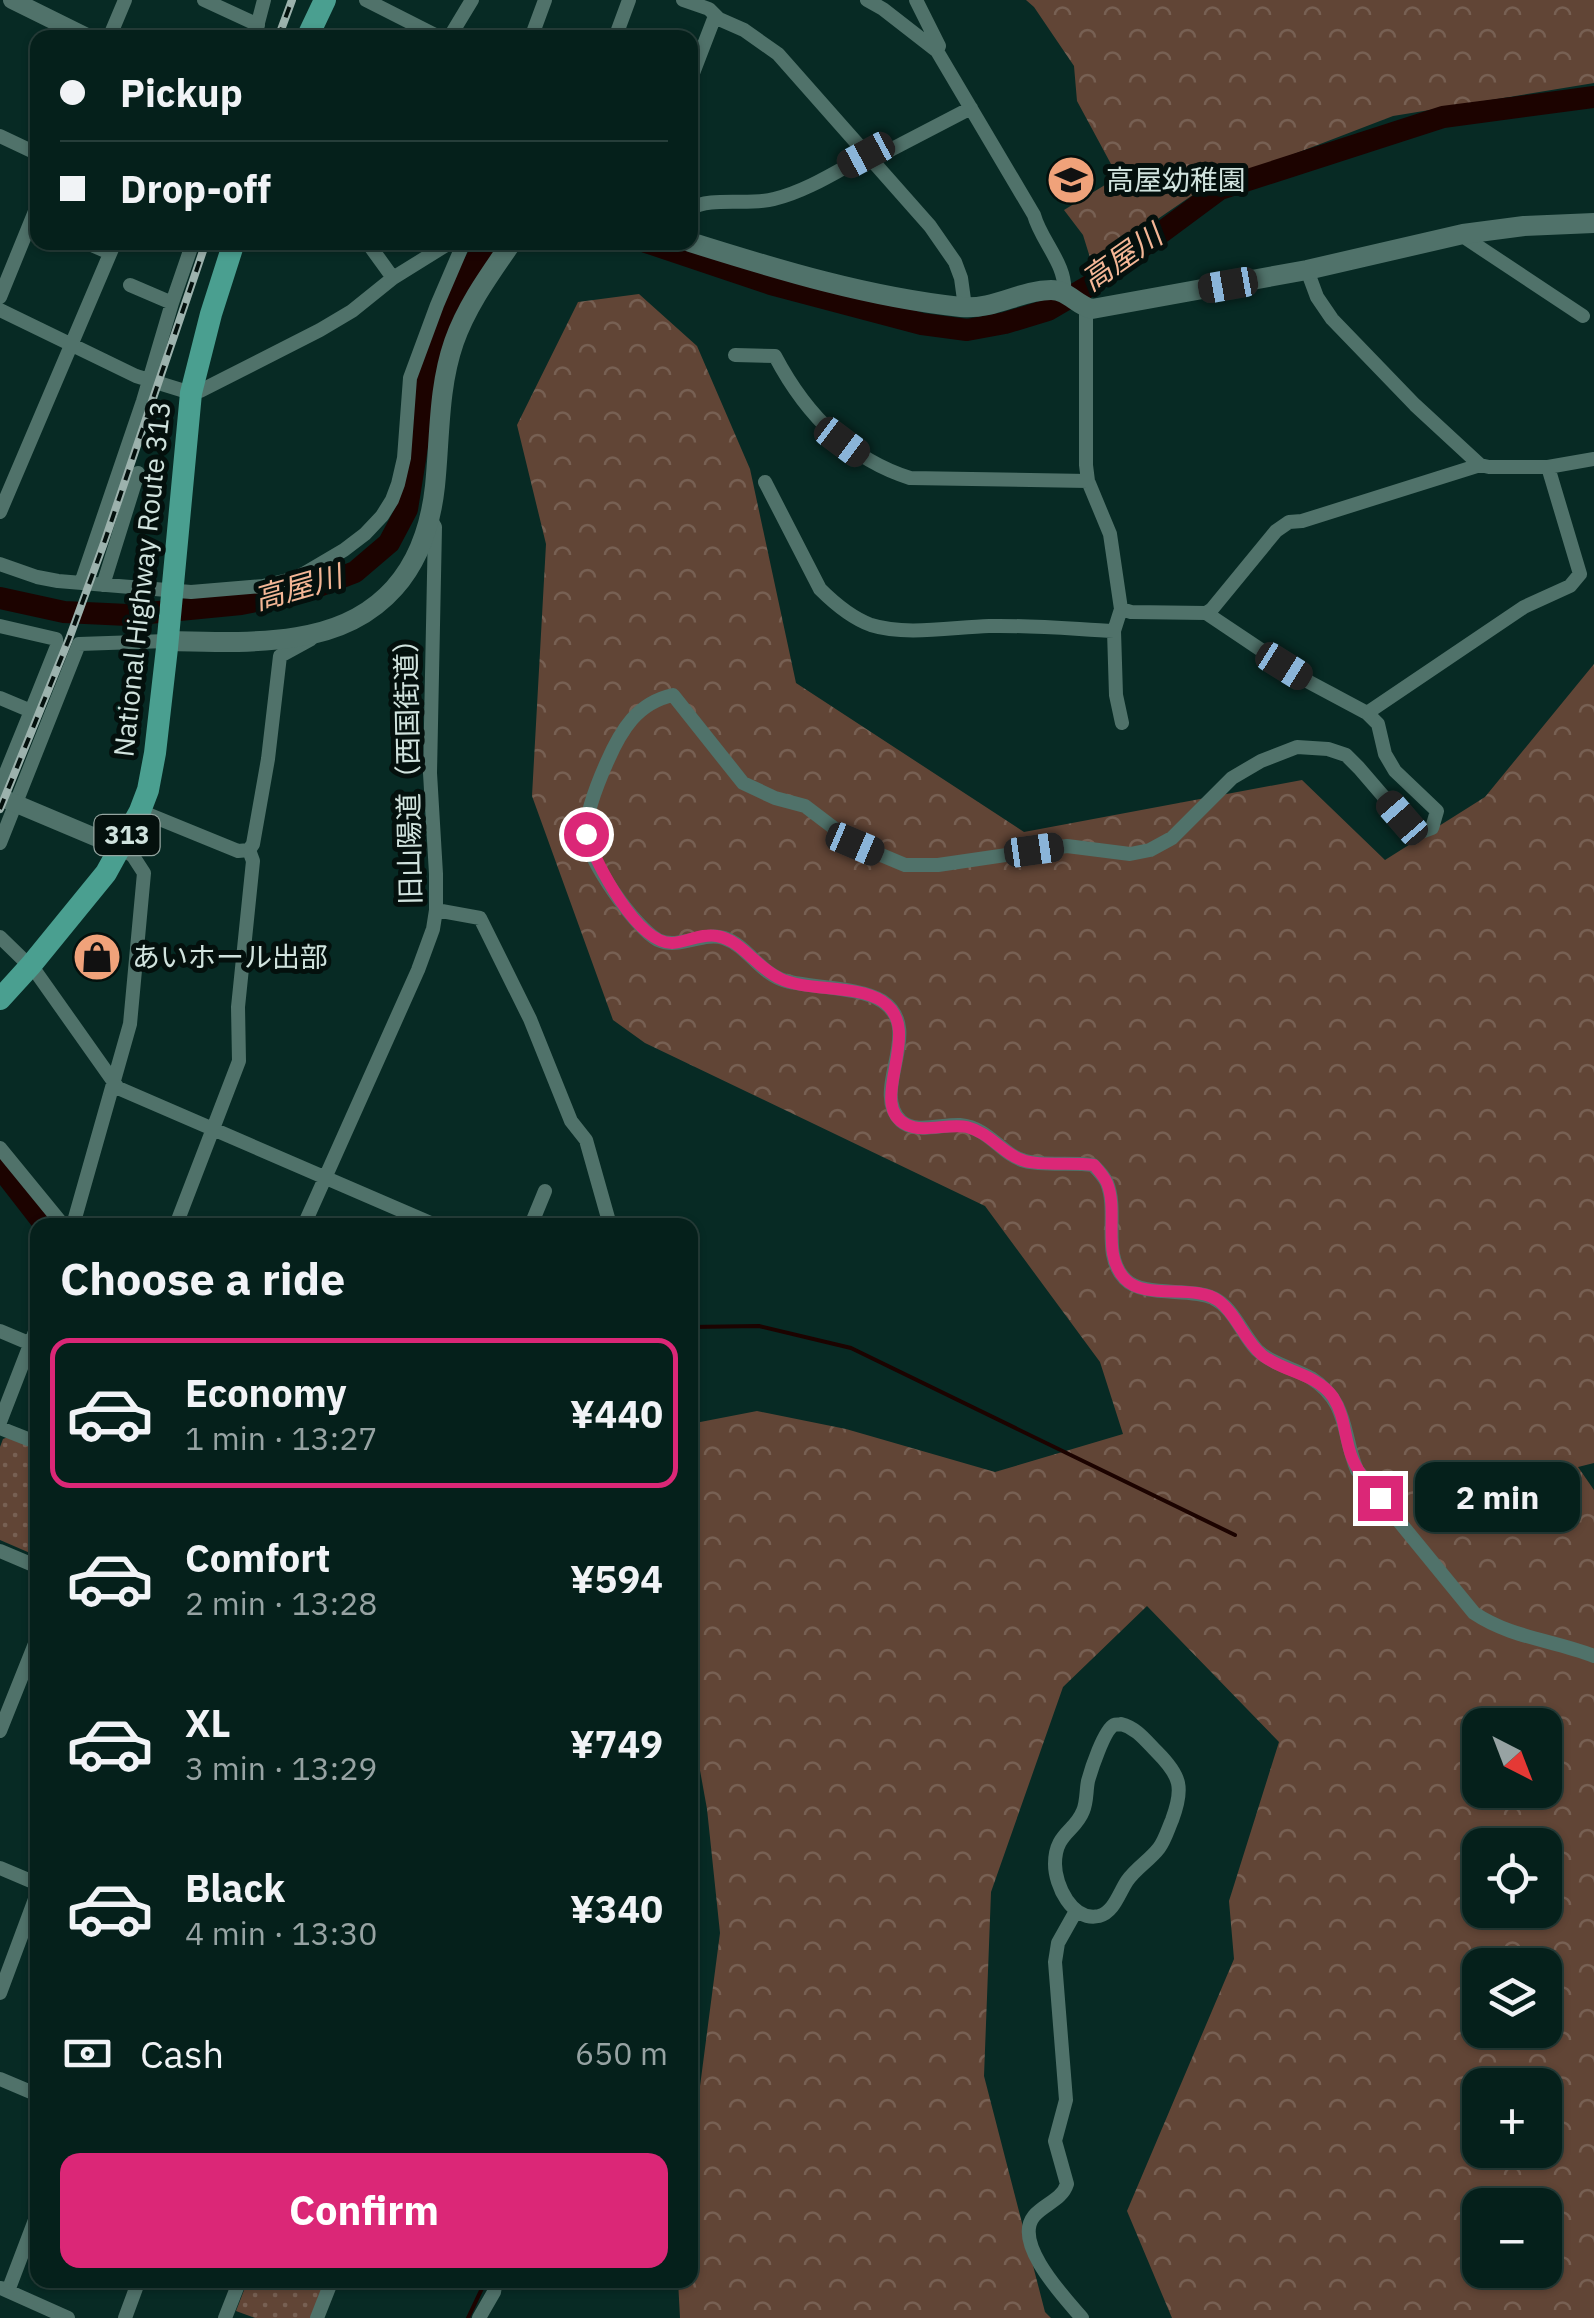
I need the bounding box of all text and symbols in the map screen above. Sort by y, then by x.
text: Pickup [120,68,243,117]
car [832,128,900,182]
school or university icon: 高屋幼稚園 [1045,154,1097,206]
place label: 高屋幼稚園 [1106,161,1246,198]
text: Drop-off [120,164,271,213]
water label: 高屋川 [1073,213,1172,299]
car [1196,265,1260,305]
street label: National Highway Route 313 [104,399,179,759]
car [809,412,875,472]
water label: 高屋川 [249,555,349,618]
street label: 旧山陽道（西国街道） [387,625,428,905]
car [1251,637,1317,695]
car [1371,786,1433,850]
route start [564,812,609,857]
road number: 313 [94,815,160,855]
car [822,818,888,870]
car [1002,831,1066,869]
shop icon: あいホール出部 [71,931,123,983]
place label: あいホール出部 [132,938,328,975]
text: Choose a ride [60,1249,345,1307]
icon: car [65,1368,155,1458]
text: Economy [185,1368,347,1417]
text: ¥440 [570,1389,663,1438]
text: 1 min · 13:27 [185,1417,378,1459]
callout: 2 min [1415,1463,1580,1533]
route end [1358,1476,1403,1521]
text: 2 min [1456,1476,1539,1518]
icon: car [65,1533,155,1623]
text: Comfort [185,1533,330,1582]
text: ¥594 [570,1554,663,1603]
text: 2 min · 13:28 [185,1582,378,1624]
icon: car [65,1698,155,1788]
text: XL [185,1698,231,1747]
north arrow [1462,1708,1562,1808]
map controls [1462,1708,1562,2288]
text: ¥749 [570,1719,663,1768]
text: 3 min · 13:29 [185,1747,378,1789]
button: locate [1462,1828,1562,1928]
icon: car [65,1863,155,1953]
text: Black [185,1863,285,1912]
text: ¥340 [570,1884,663,1933]
text: 4 min · 13:30 [185,1912,378,1954]
button: layers [1462,1948,1562,2048]
icon: cash [60,2026,115,2081]
text: Cash [140,2029,224,2078]
text: 650 m [575,2032,668,2074]
button: + [1462,2068,1562,2168]
button: Confirm [60,2153,668,2268]
button: − [1462,2188,1562,2288]

